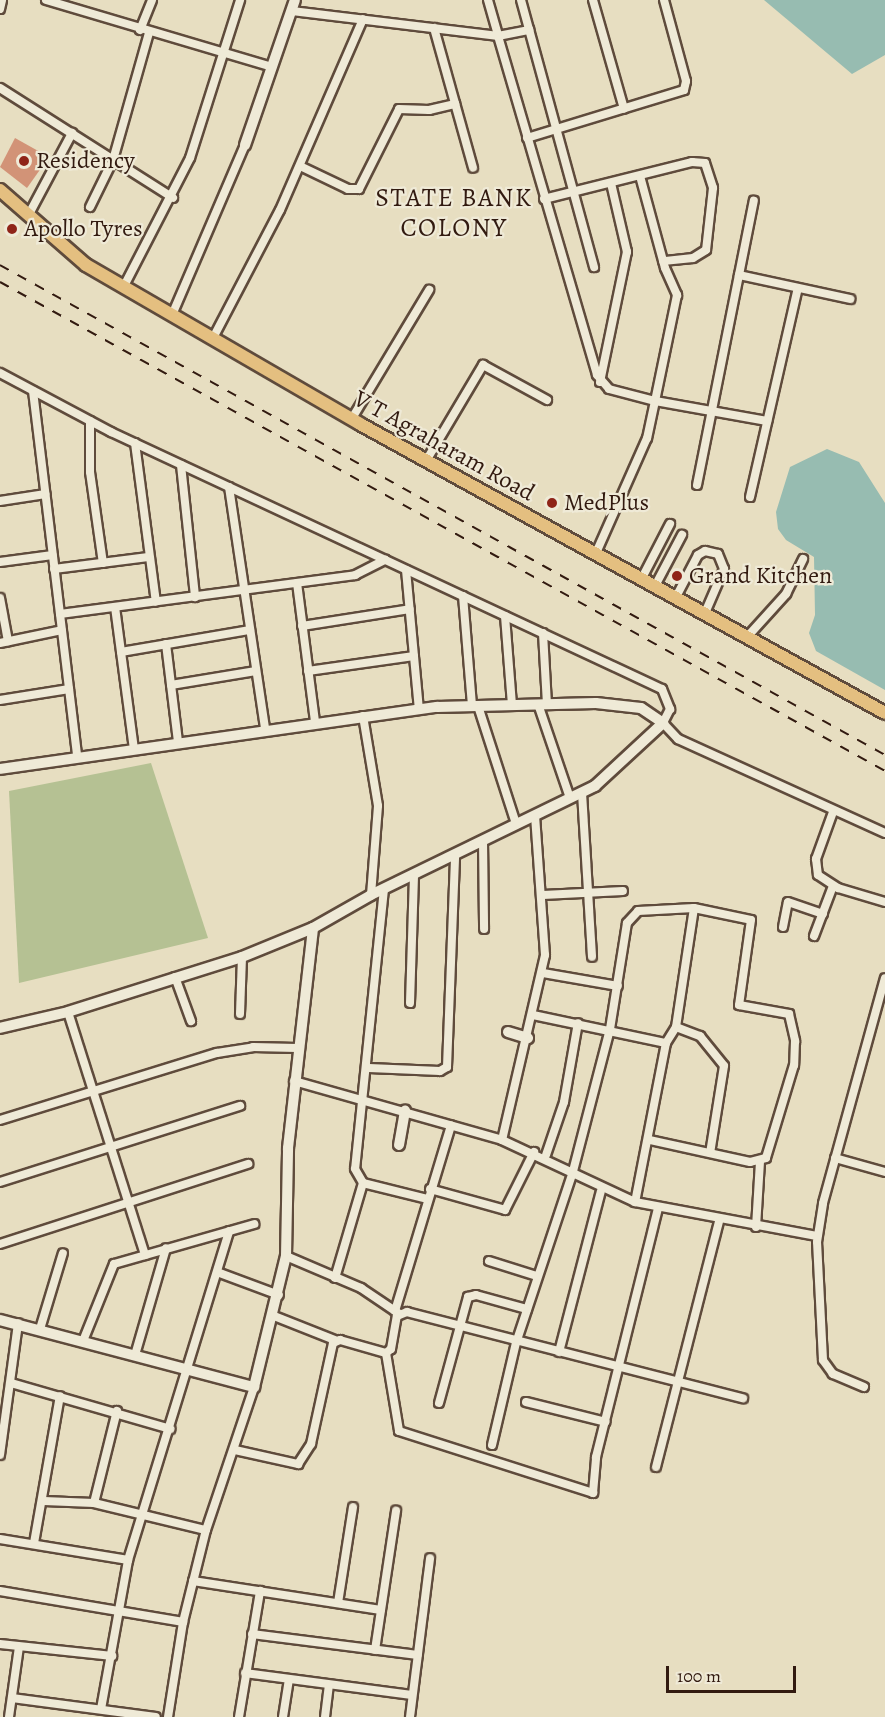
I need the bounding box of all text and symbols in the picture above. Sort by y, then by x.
place label: Residency [36,147,135,175]
marker: Residency [17,154,31,168]
district label: STATE BANK COLONY [375,182,533,243]
place label: Apollo Tyres [24,215,143,243]
marker: Apollo Tyres [5,222,19,236]
street label: V T Agraharam Road [349,384,539,508]
place label: MedPlus [564,489,649,517]
marker: MedPlus [545,496,559,510]
place label: Grand Kitchen [689,562,832,590]
marker: Grand Kitchen [670,569,684,583]
scale bar [669,1654,800,1692]
text: 100 m [677,1664,721,1688]

